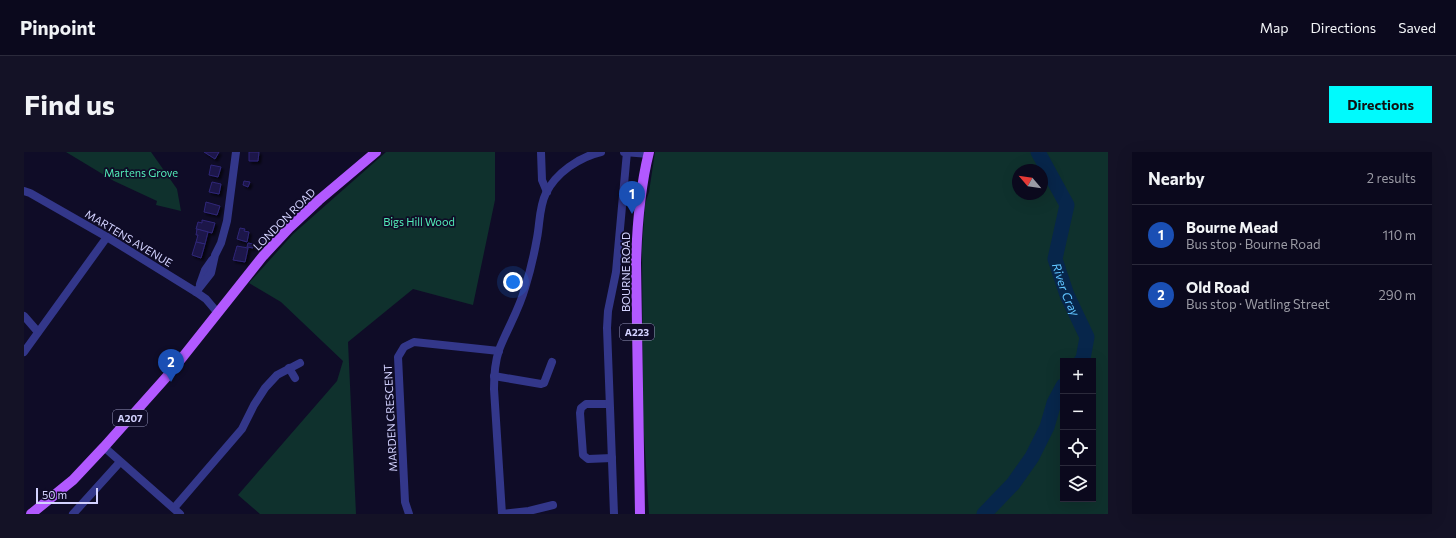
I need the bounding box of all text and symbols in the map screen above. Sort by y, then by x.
text: Pinpoint [20,16,96,39]
text: Map [1260,19,1289,36]
text: Directions [1311,19,1376,36]
text: Saved [1398,19,1436,36]
button: Directions [1329,86,1432,123]
text: Find us [24,87,115,121]
north arrow [1012,164,1048,200]
park label: Martens Grove [104,166,178,179]
text: Nearby [1148,168,1205,189]
text: 2 results [1367,170,1416,186]
pin: 1 [619,181,645,214]
street label: LONDON ROAD [250,185,318,253]
street label: MARTENS AVENUE [83,207,175,269]
park label: Bigs Hill Wood [383,215,455,228]
text: Bourne Mead [1186,218,1278,236]
text: 1 [1158,227,1164,243]
text: 110 m [1383,227,1416,243]
street label: BOURNE ROAD [619,232,632,312]
text: Bus stop · Bourne Road [1186,236,1320,252]
water label: River Cray [1050,261,1083,319]
your location [503,272,523,292]
text: Old Road [1186,278,1249,296]
text: 2 [1157,287,1165,303]
text: 290 m [1379,287,1416,303]
text: Bus stop · Watling Street [1186,296,1330,312]
road number: A223 [620,324,654,340]
pin: 2 [158,349,184,382]
map controls [1060,358,1096,502]
button: + [1060,358,1096,394]
street label: MARDEN CRESCENT [381,364,399,472]
button: − [1060,394,1096,430]
road number: A207 [113,410,147,426]
button: locate [1060,430,1096,466]
button: layers [1060,466,1096,502]
scale bar [36,486,98,505]
text: 50 m [42,488,67,501]

